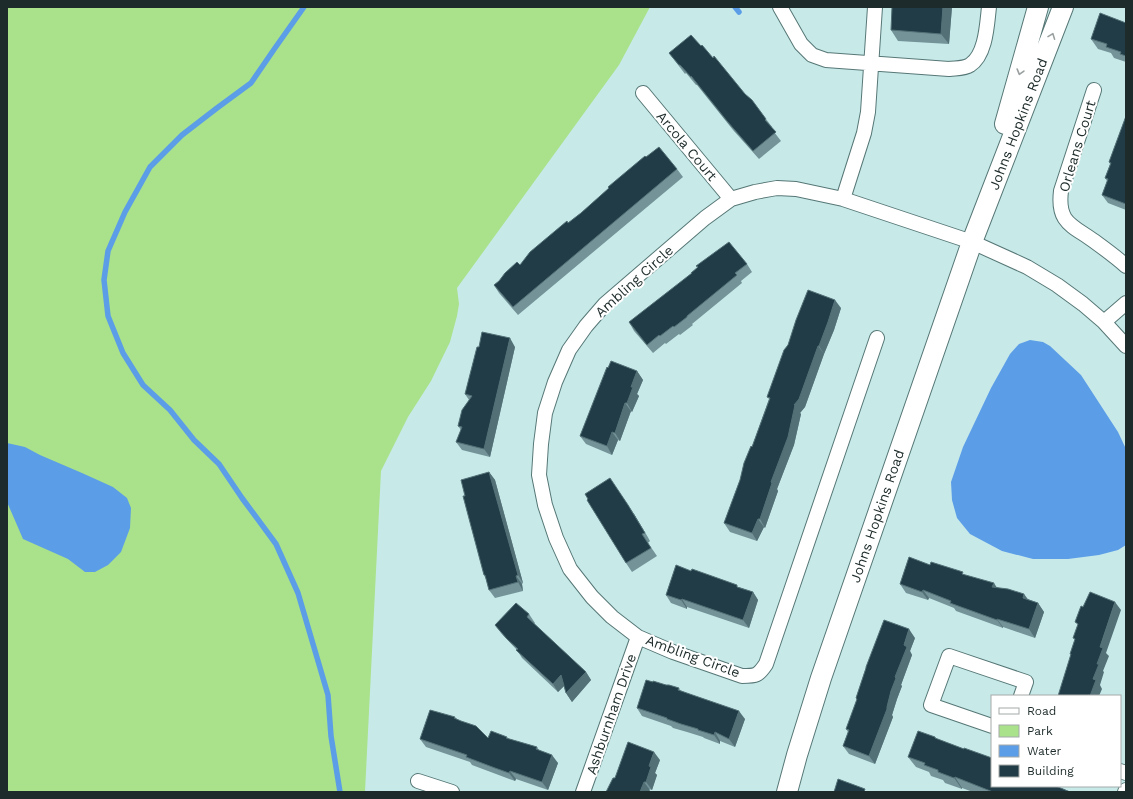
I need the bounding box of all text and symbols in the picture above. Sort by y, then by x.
one-way arrow [1047,32,1055,39]
street label: Johns Hopkins Road [985,56,1051,192]
one-way arrow [1016,68,1025,75]
street label: Orleans Court [1055,98,1099,194]
street label: Arcola Court [653,108,721,184]
street label: Ambling Circle [592,242,676,320]
street label: Johns Hopkins Road [847,447,907,585]
street label: Ambling Circle [644,632,742,680]
street label: Ashburnham Drive [583,652,639,776]
legend [991,695,1121,787]
text: Road [1027,704,1056,718]
text: Park [1027,724,1053,738]
text: Water [1027,744,1062,758]
text: Building [1027,764,1074,778]

